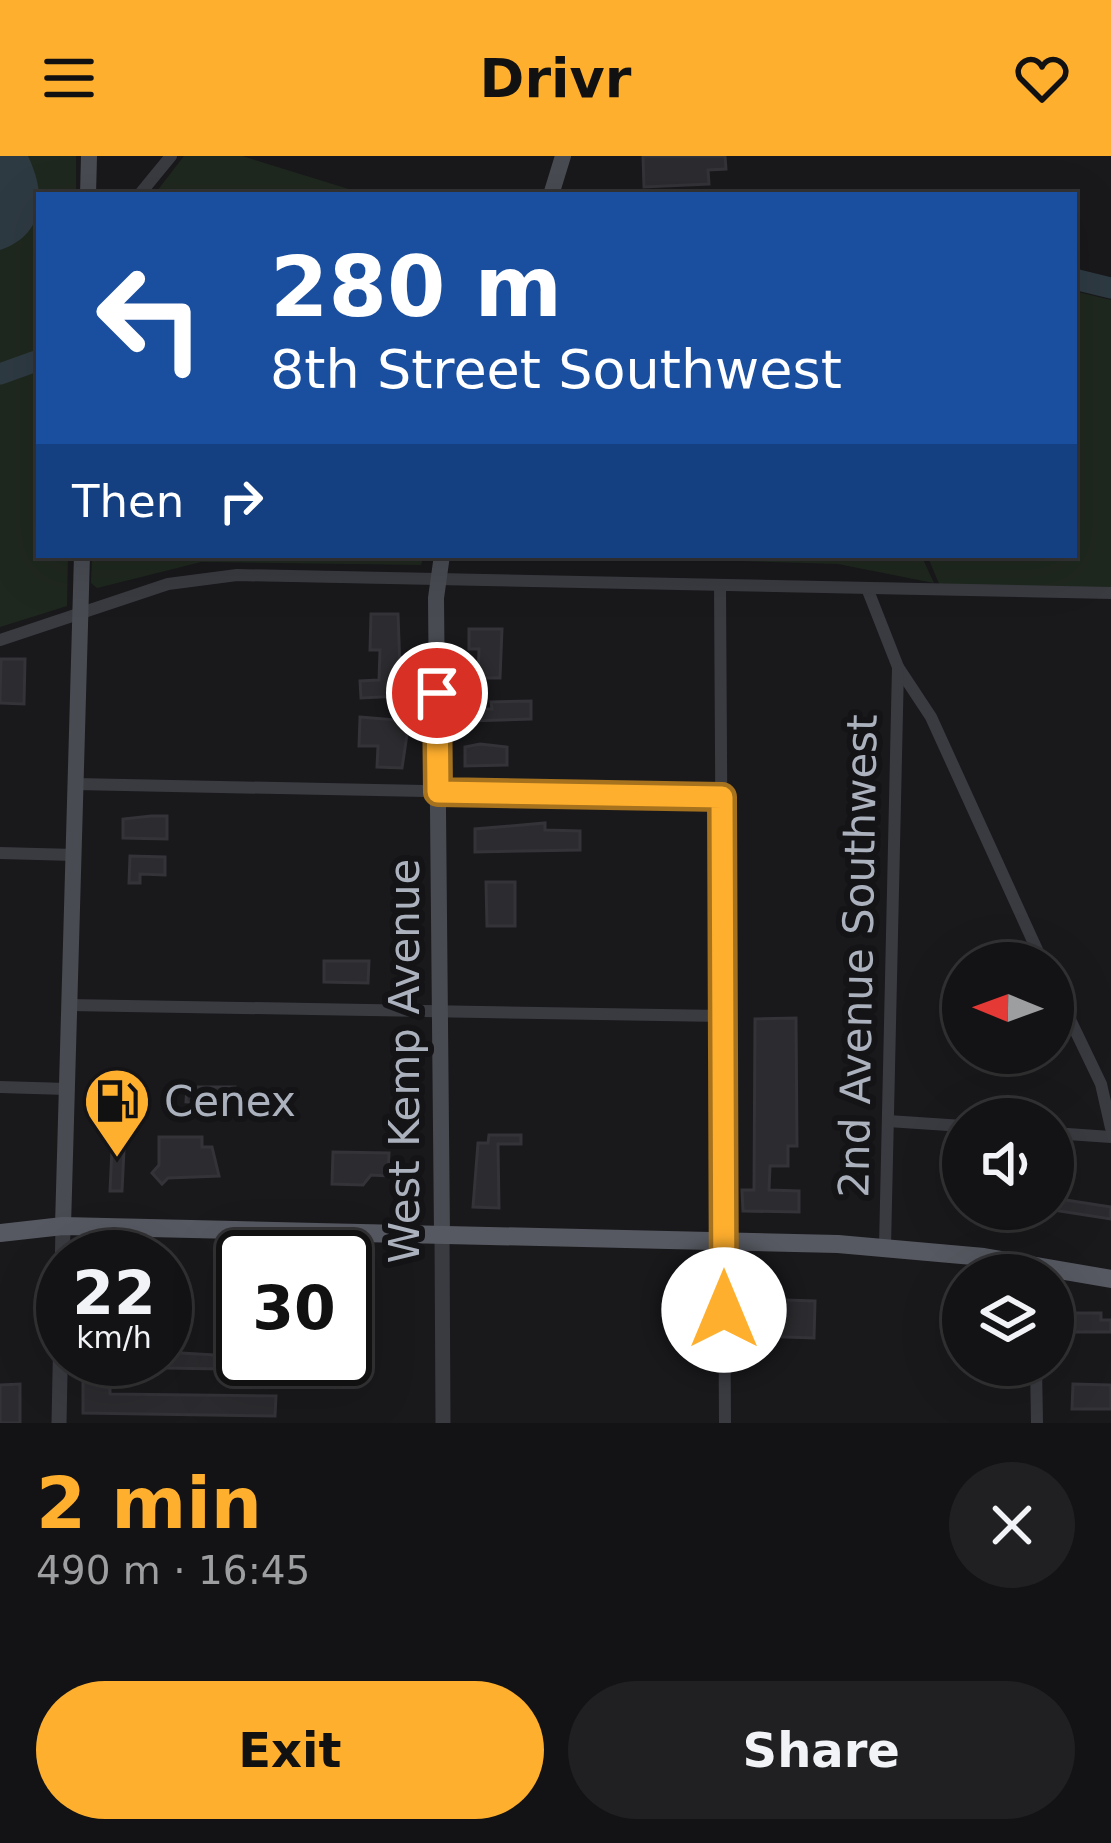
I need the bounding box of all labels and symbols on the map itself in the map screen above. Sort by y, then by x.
pin [386,642,488,744]
street label: 2nd Avenue Southwest [829,714,887,1198]
street label: West Kemp Avenue [380,859,429,1263]
north arrow [942,942,1074,1074]
fuel station icon: Cenex [82,1066,152,1160]
place label: Cenex [164,1077,296,1126]
speed limit sign: 30 [216,1230,372,1386]
position arrow [661,1247,787,1373]

